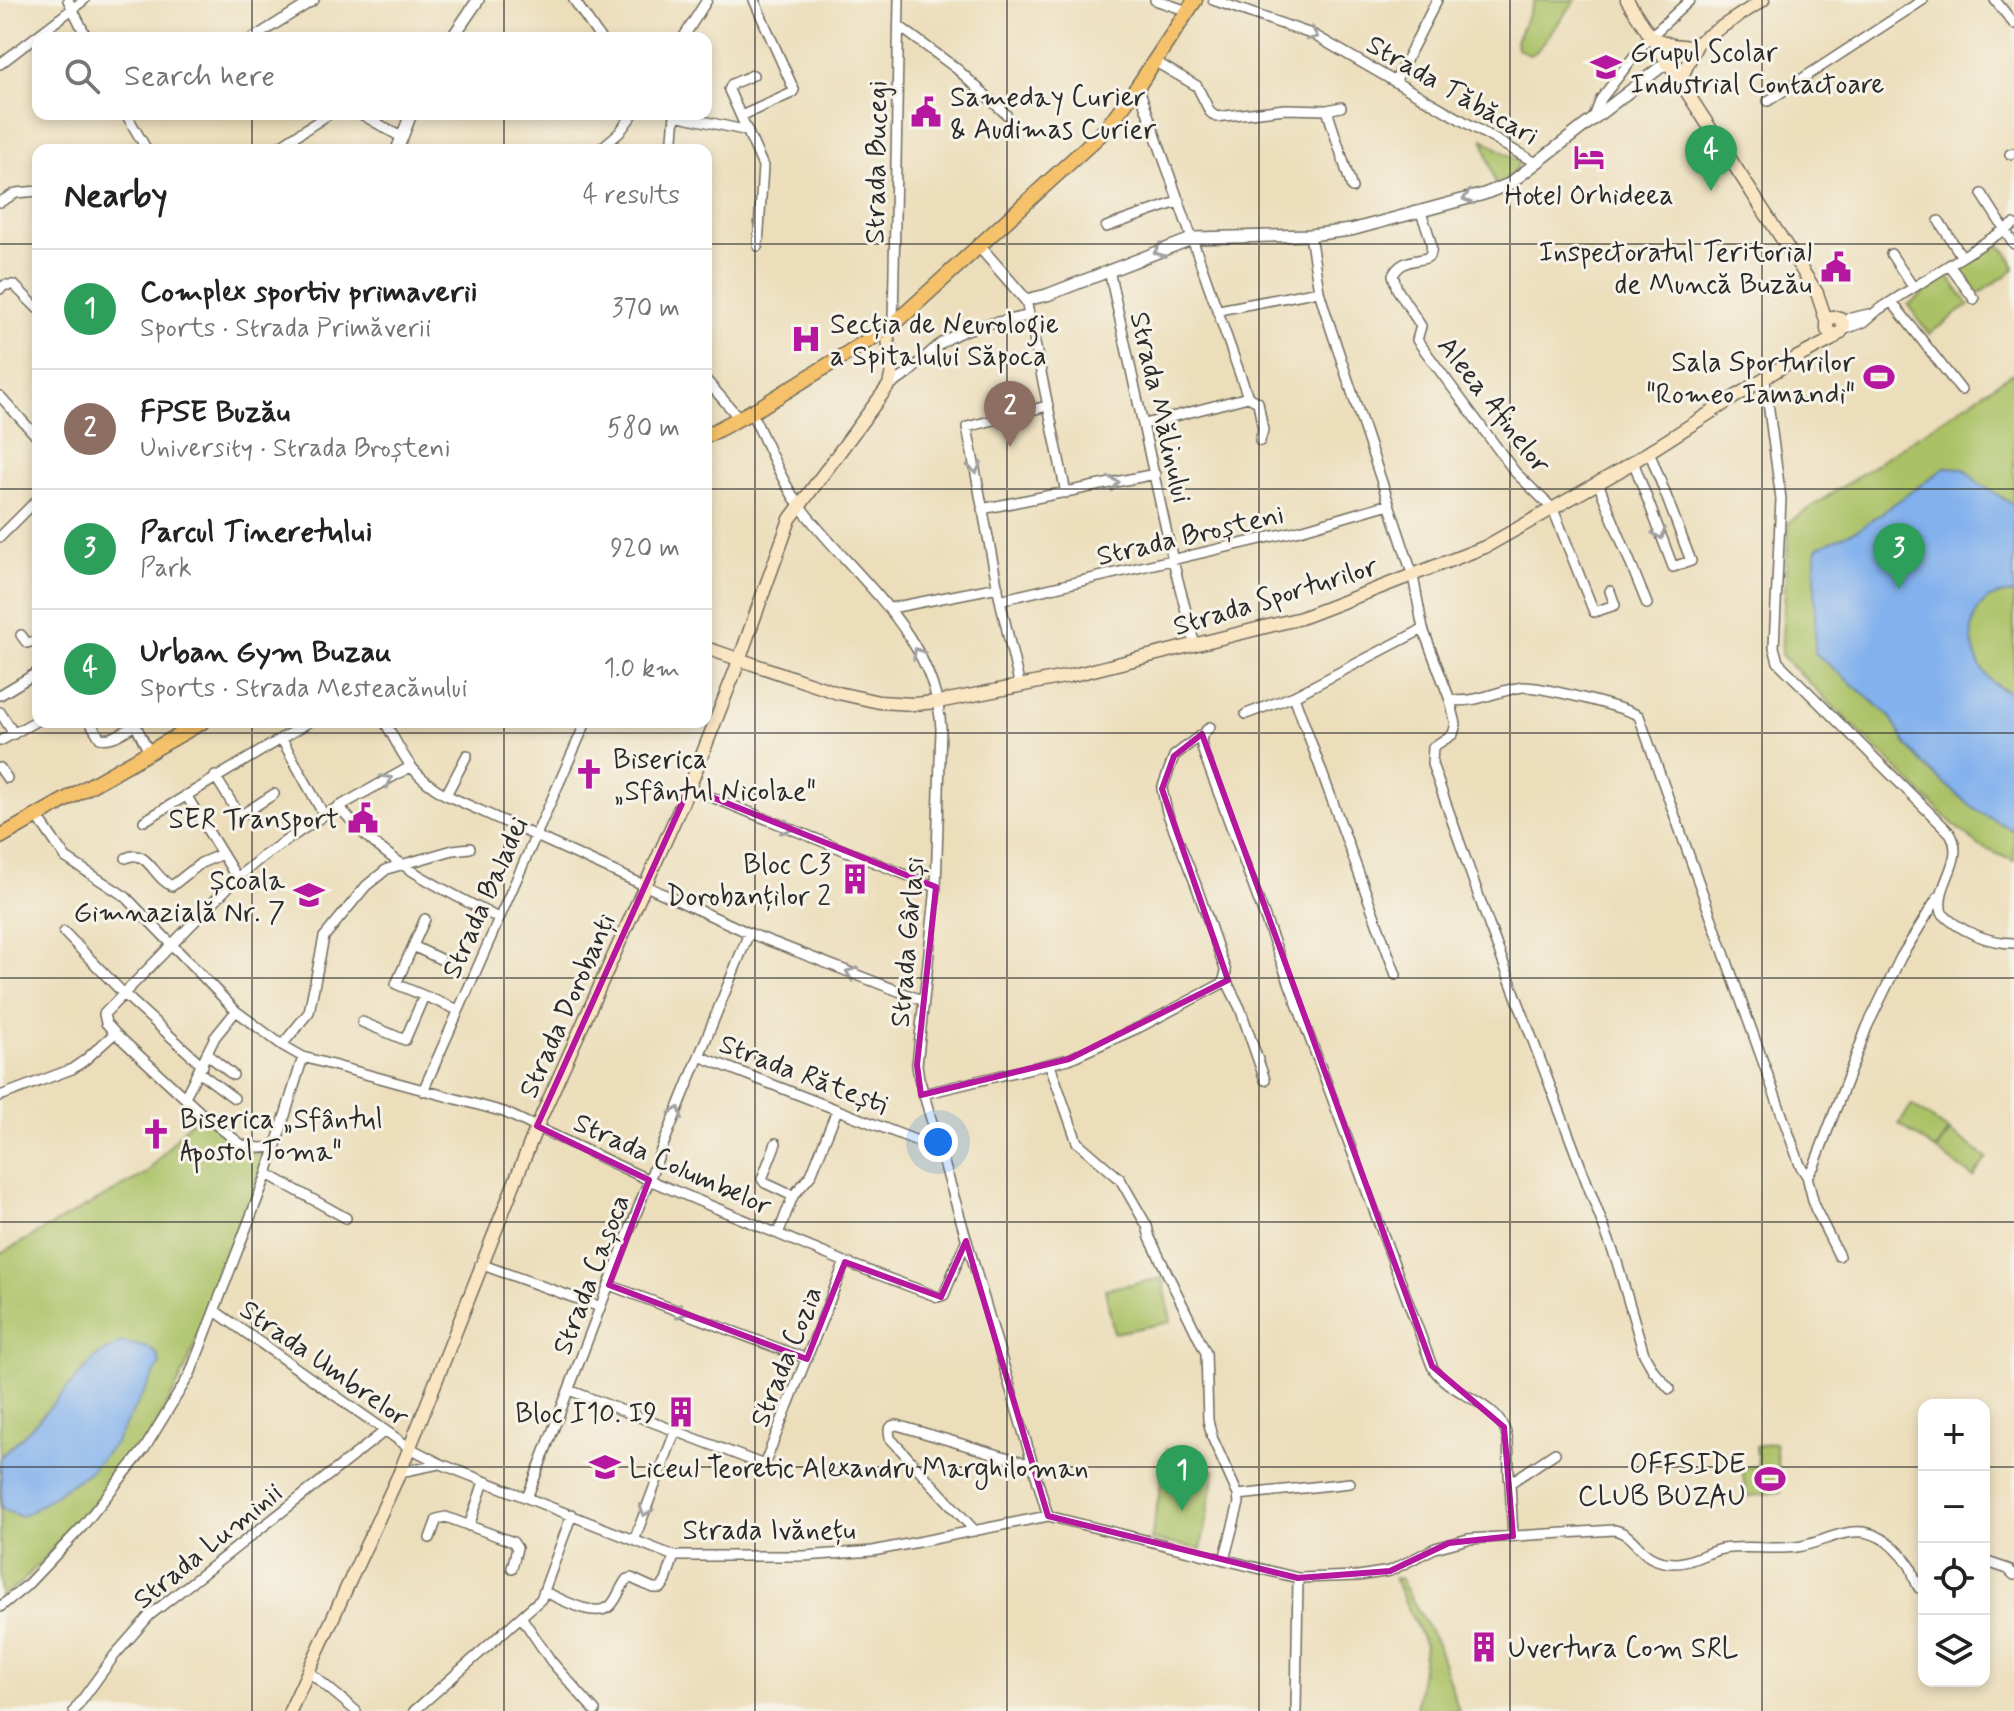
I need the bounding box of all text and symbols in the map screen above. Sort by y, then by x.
one-way arrow [1305,25,1319,41]
street label: Strada Tăbăcari [1359,27,1545,155]
search box [32,32,712,120]
place label: Grupul Scolar Industrial Contactoare [1630,35,1884,104]
school or university icon: Grupul Scolar Industrial Contactoare [1589,50,1623,84]
icon: search [60,54,104,98]
text: Search here [124,57,275,96]
street label: Strada Bucegi [858,80,897,244]
place label: Sameday Curier & Audimas Curier [950,80,1157,149]
public building icon: Sameday Curier & Audimas Curier [909,95,943,129]
pin: 4 [1685,125,1737,191]
hotel icon: Hotel Orhideea [1572,140,1606,174]
text: Nearby [64,174,168,219]
place label: Hotel Orhideea [1504,178,1674,215]
text: 4 results [583,179,680,213]
one-way arrow [1462,189,1475,205]
place label: Inspectoratul Teritorial de Muncă Buzău [1539,235,1812,304]
one-way arrow [1153,241,1167,258]
public building icon: Inspectoratul Teritorial de Muncă Buzău [1819,250,1853,284]
text: Complex sportiv primaverii [140,273,478,312]
text: 1 [84,292,96,326]
text: 370 m [612,292,680,326]
place label: Secția de Neurologie a Spitalului Săpoca [830,307,1059,376]
street label: Strada Mălinului [1120,308,1200,507]
text: Sports · Strada Primăverii [140,312,431,346]
hospital icon: Secția de Neurologie a Spitalului Săpoca [789,322,823,356]
street label: Aleea Afinelor [1428,329,1559,482]
place label: Sala Sporturilor "Romeo Iamandi" [1646,345,1856,414]
sports icon: Sala Sporturilor "Romeo Iamandi" [1862,360,1896,394]
pin: 2 [984,381,1036,447]
text: FPSE Buzău [140,393,290,432]
text: 2 [84,412,96,446]
text: 580 m [607,412,680,446]
text: University · Strada Broșteni [140,432,451,466]
one-way arrow [965,461,982,474]
one-way arrow [1107,475,1120,492]
street label: Strada Broșteni [1093,497,1288,576]
text: Parcul Tineretului [140,513,372,552]
pin: 3 [1873,523,1925,589]
one-way arrow [1650,526,1667,540]
text: 3 [84,532,96,566]
text: 920 m [610,532,680,566]
street label: Strada Sporturilor [1169,548,1383,646]
text: Park [140,552,192,586]
text: Urban Gym Buzau [140,633,392,672]
one-way arrow [912,647,928,662]
text: 4 [82,652,98,686]
text: 1.0 km [603,652,680,686]
text: Sports · Strada Mesteacănului [140,672,468,706]
place label: Biserica „Sfântul Nicolae" [613,742,816,811]
church icon: Biserica „Sfântul Nicolae" [572,757,606,791]
one-way arrow [379,774,393,789]
public building icon: SER Transport [346,801,380,835]
place label: SER Transport [169,802,339,839]
street label: Strada Baladei [434,811,538,985]
one-way arrow [779,818,793,835]
place label: Bloc C3 Dorobanților 2 [666,847,831,916]
street label: Strada Gârlași [883,855,934,1029]
building icon: Bloc C3 Dorobanților 2 [838,862,872,896]
place label: Școala Gimnazială Nr. 7 [73,863,285,932]
school or university icon: Școala Gimnazială Nr. 7 [292,878,326,912]
street label: Strada Dorobanți [511,908,626,1104]
one-way arrow [845,966,859,983]
street label: Strada Rătești [714,1026,893,1124]
place label: Biserica „Sfântul Apostol Toma" [180,1102,383,1174]
street label: Strada Columbelor [567,1105,777,1226]
one-way arrow [667,1106,684,1120]
church icon: Biserica „Sfântul Apostol Toma" [139,1117,173,1151]
your location [918,1122,958,1162]
street label: Strada Cașoca [545,1189,640,1360]
street label: Strada Cozia [742,1281,832,1433]
street label: Strada Umbrelor [232,1292,416,1436]
one-way arrow [674,1302,688,1319]
building icon: Bloc I10. I9 [664,1395,698,1429]
place label: Bloc I10. I9 [515,1396,657,1433]
map controls [1918,1399,1990,1687]
button: + [1918,1399,1990,1471]
pin: 1 [1156,1445,1208,1511]
place label: OFFSIDE CLUB BUZAU [1578,1447,1746,1516]
school or university icon: Liceul Teoretic Alexandru Marghiloman [588,1450,622,1484]
place label: Liceul Teoretic Alexandru Marghiloman [629,1451,1089,1490]
sports icon: OFFSIDE CLUB BUZAU [1753,1462,1787,1496]
button: − [1918,1471,1990,1543]
street label: Strada Luminii [126,1475,291,1619]
one-way arrow [638,1503,655,1517]
street label: Strada Ivănețu [682,1513,856,1550]
button: locate [1918,1543,1990,1615]
button: layers [1918,1615,1990,1687]
building icon: Uvertura Com SRL [1467,1630,1501,1664]
place label: Uvertura Com SRL [1508,1631,1739,1668]

